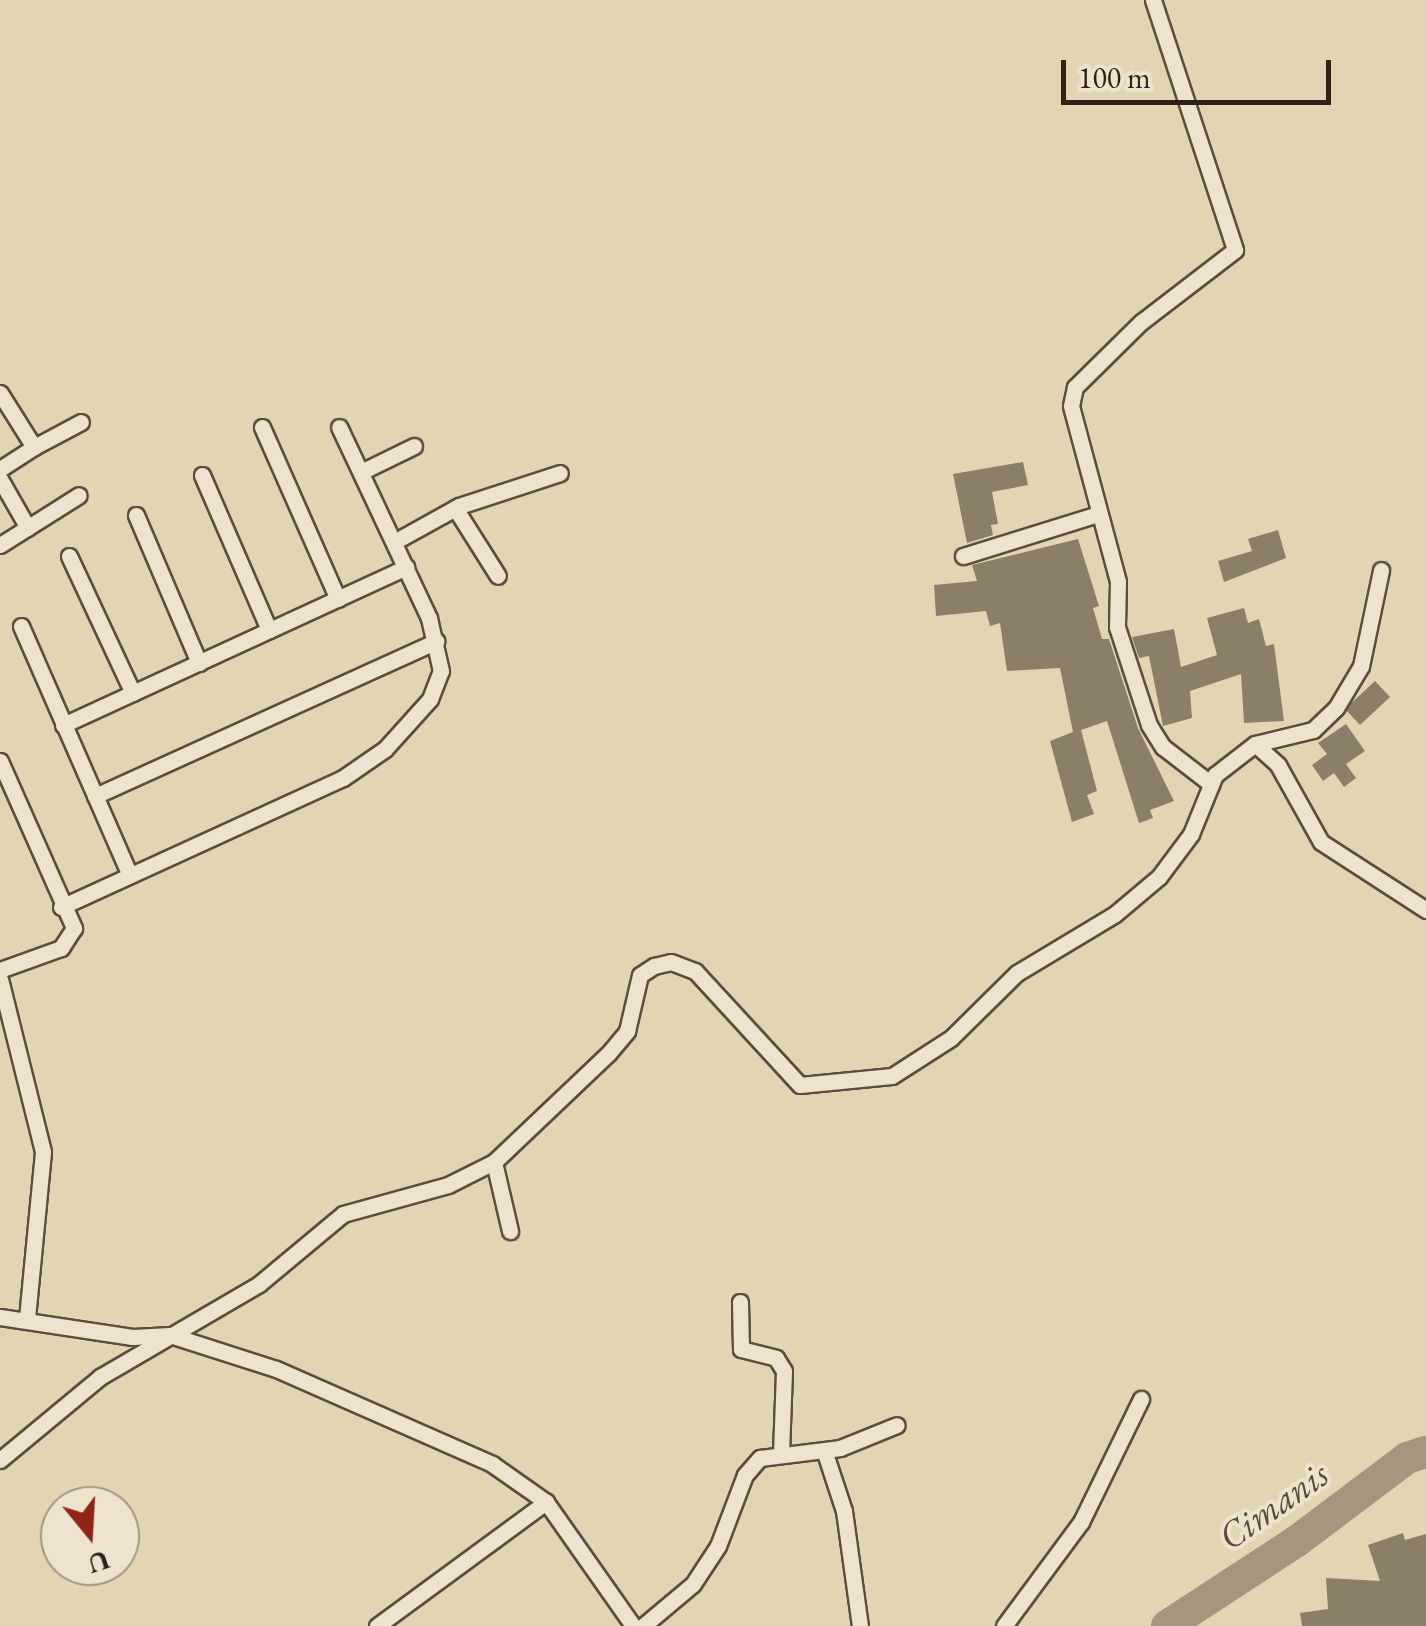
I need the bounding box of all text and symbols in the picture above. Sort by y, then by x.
scale bar [1066,40,1336,102]
text: 100 m [1078,58,1151,97]
water label: Cimanis [1209,1451,1337,1559]
north arrow [40,1486,140,1586]
text: U [83,1542,114,1583]

